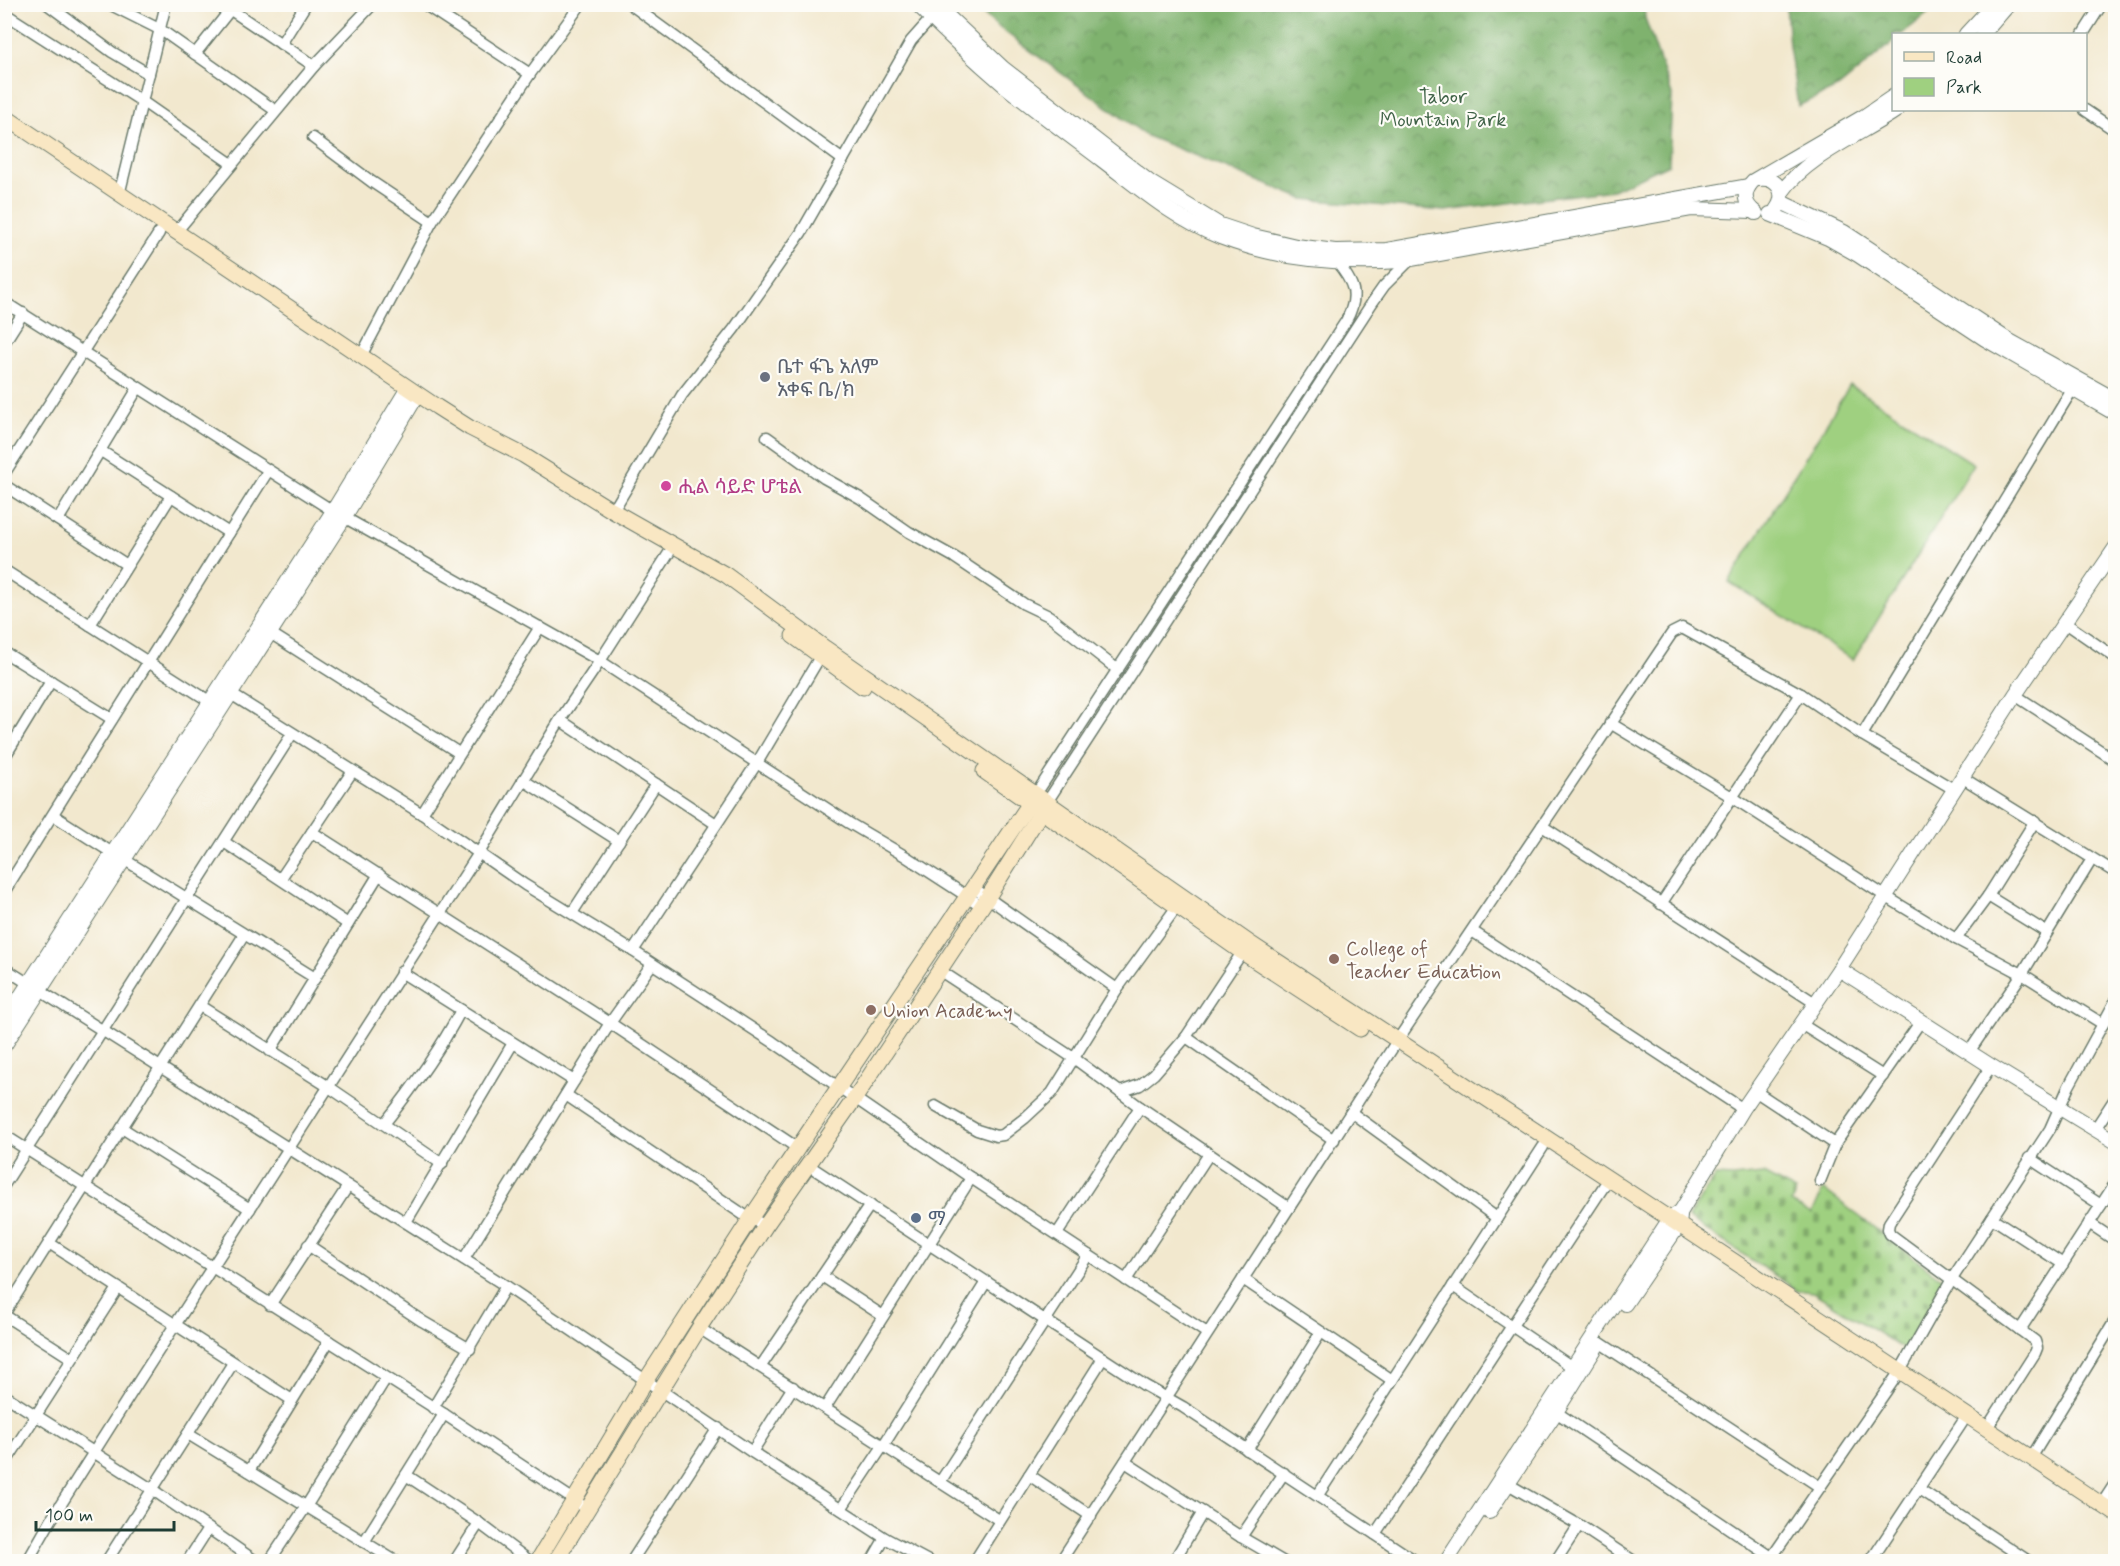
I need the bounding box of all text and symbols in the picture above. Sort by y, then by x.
legend [1892,33,2087,111]
text: Road [1946,46,1982,70]
text: Park [1946,76,1982,100]
park label: Tabor Mountain Park [1380,84,1506,134]
place label: ቤተ ፋጌ አለም አቀፍ ቤ/ክ [777,354,879,404]
marker: ቤተ ፋጌ አለም አቀፍ ቤ/ክ [758,370,772,384]
place label: ሒል ሳይድ ሆቴል [678,474,802,501]
marker: ሒል ሳይድ ሆቴል [659,479,673,493]
place label: College of Teacher Education [1346,936,1501,986]
marker: College of Teacher Education [1327,952,1341,966]
place label: Union Academy [883,998,1013,1025]
marker: Union Academy [864,1003,878,1017]
place label: ማ [928,1206,946,1233]
marker: ማ [909,1211,923,1225]
scale bar [36,1494,174,1532]
text: 100 m [45,1504,93,1528]

